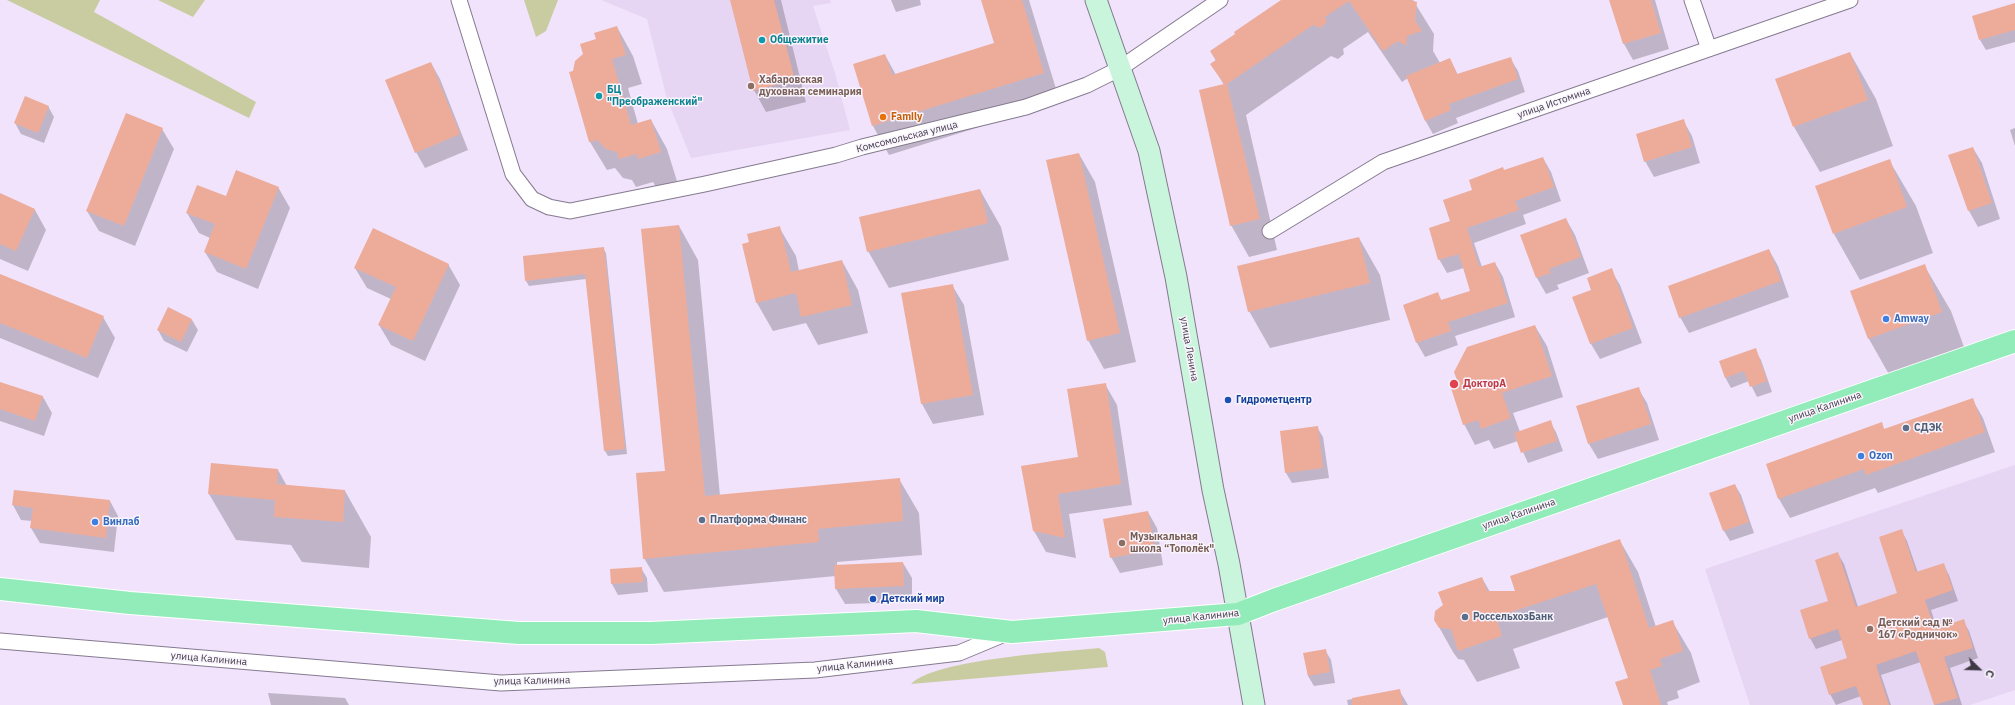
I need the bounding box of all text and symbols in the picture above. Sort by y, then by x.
place label: Общежитие [770,34,829,46]
marker: Общежитие [757,35,767,45]
place label: Хабаровская духовная семинария [759,74,862,98]
marker: Хабаровская духовная семинария [746,81,756,91]
place label: БЦ "Преображенский" [607,84,702,108]
street label: улица Истомина [1516,85,1592,121]
marker: БЦ "Преображенский" [594,91,604,101]
place label: Family [891,111,922,123]
marker: Family [878,112,888,122]
street label: Комсомольская улица [855,119,959,155]
place label: Amway [1894,313,1929,325]
marker: Amway [1881,314,1891,324]
street label: улица Ленина [1177,316,1201,382]
marker: ДокторА [1448,378,1460,390]
place label: ДокторА [1463,378,1506,390]
street label: улица Калинина [1787,389,1863,425]
place label: Гидрометцентр [1236,394,1312,406]
marker: Гидрометцентр [1223,395,1233,405]
place label: СДЭК [1914,422,1942,434]
marker: СДЭК [1901,423,1911,433]
place label: Ozon [1869,450,1893,462]
marker: Ozon [1856,451,1866,461]
street label: улица Калинина [1481,496,1557,532]
place label: Платформа Финанс [710,514,807,526]
marker: Платформа Финанс [697,515,707,525]
place label: Винлаб [103,516,139,528]
marker: Винлаб [90,517,100,527]
place label: Музыкальная школа “Тополёк" [1130,531,1214,554]
marker: Музыкальная школа “Тополёк" [1117,538,1127,548]
place label: Детский мир [881,593,945,605]
marker: Детский мир [868,594,878,604]
street label: улица Калинина [1162,607,1240,627]
place label: РоссельхозБанк [1473,611,1553,623]
marker: РоссельхозБанк [1460,612,1470,622]
place label: Детский сад № 167 «Родничок» [1878,617,1958,640]
marker: Детский сад № 167 «Родничок» [1865,624,1875,634]
north arrow [1959,649,1999,689]
street label: улица Калинина [170,650,248,668]
street label: улица Калинина [816,655,894,675]
text: С [1982,668,1998,680]
street label: улица Калинина [494,674,570,688]

